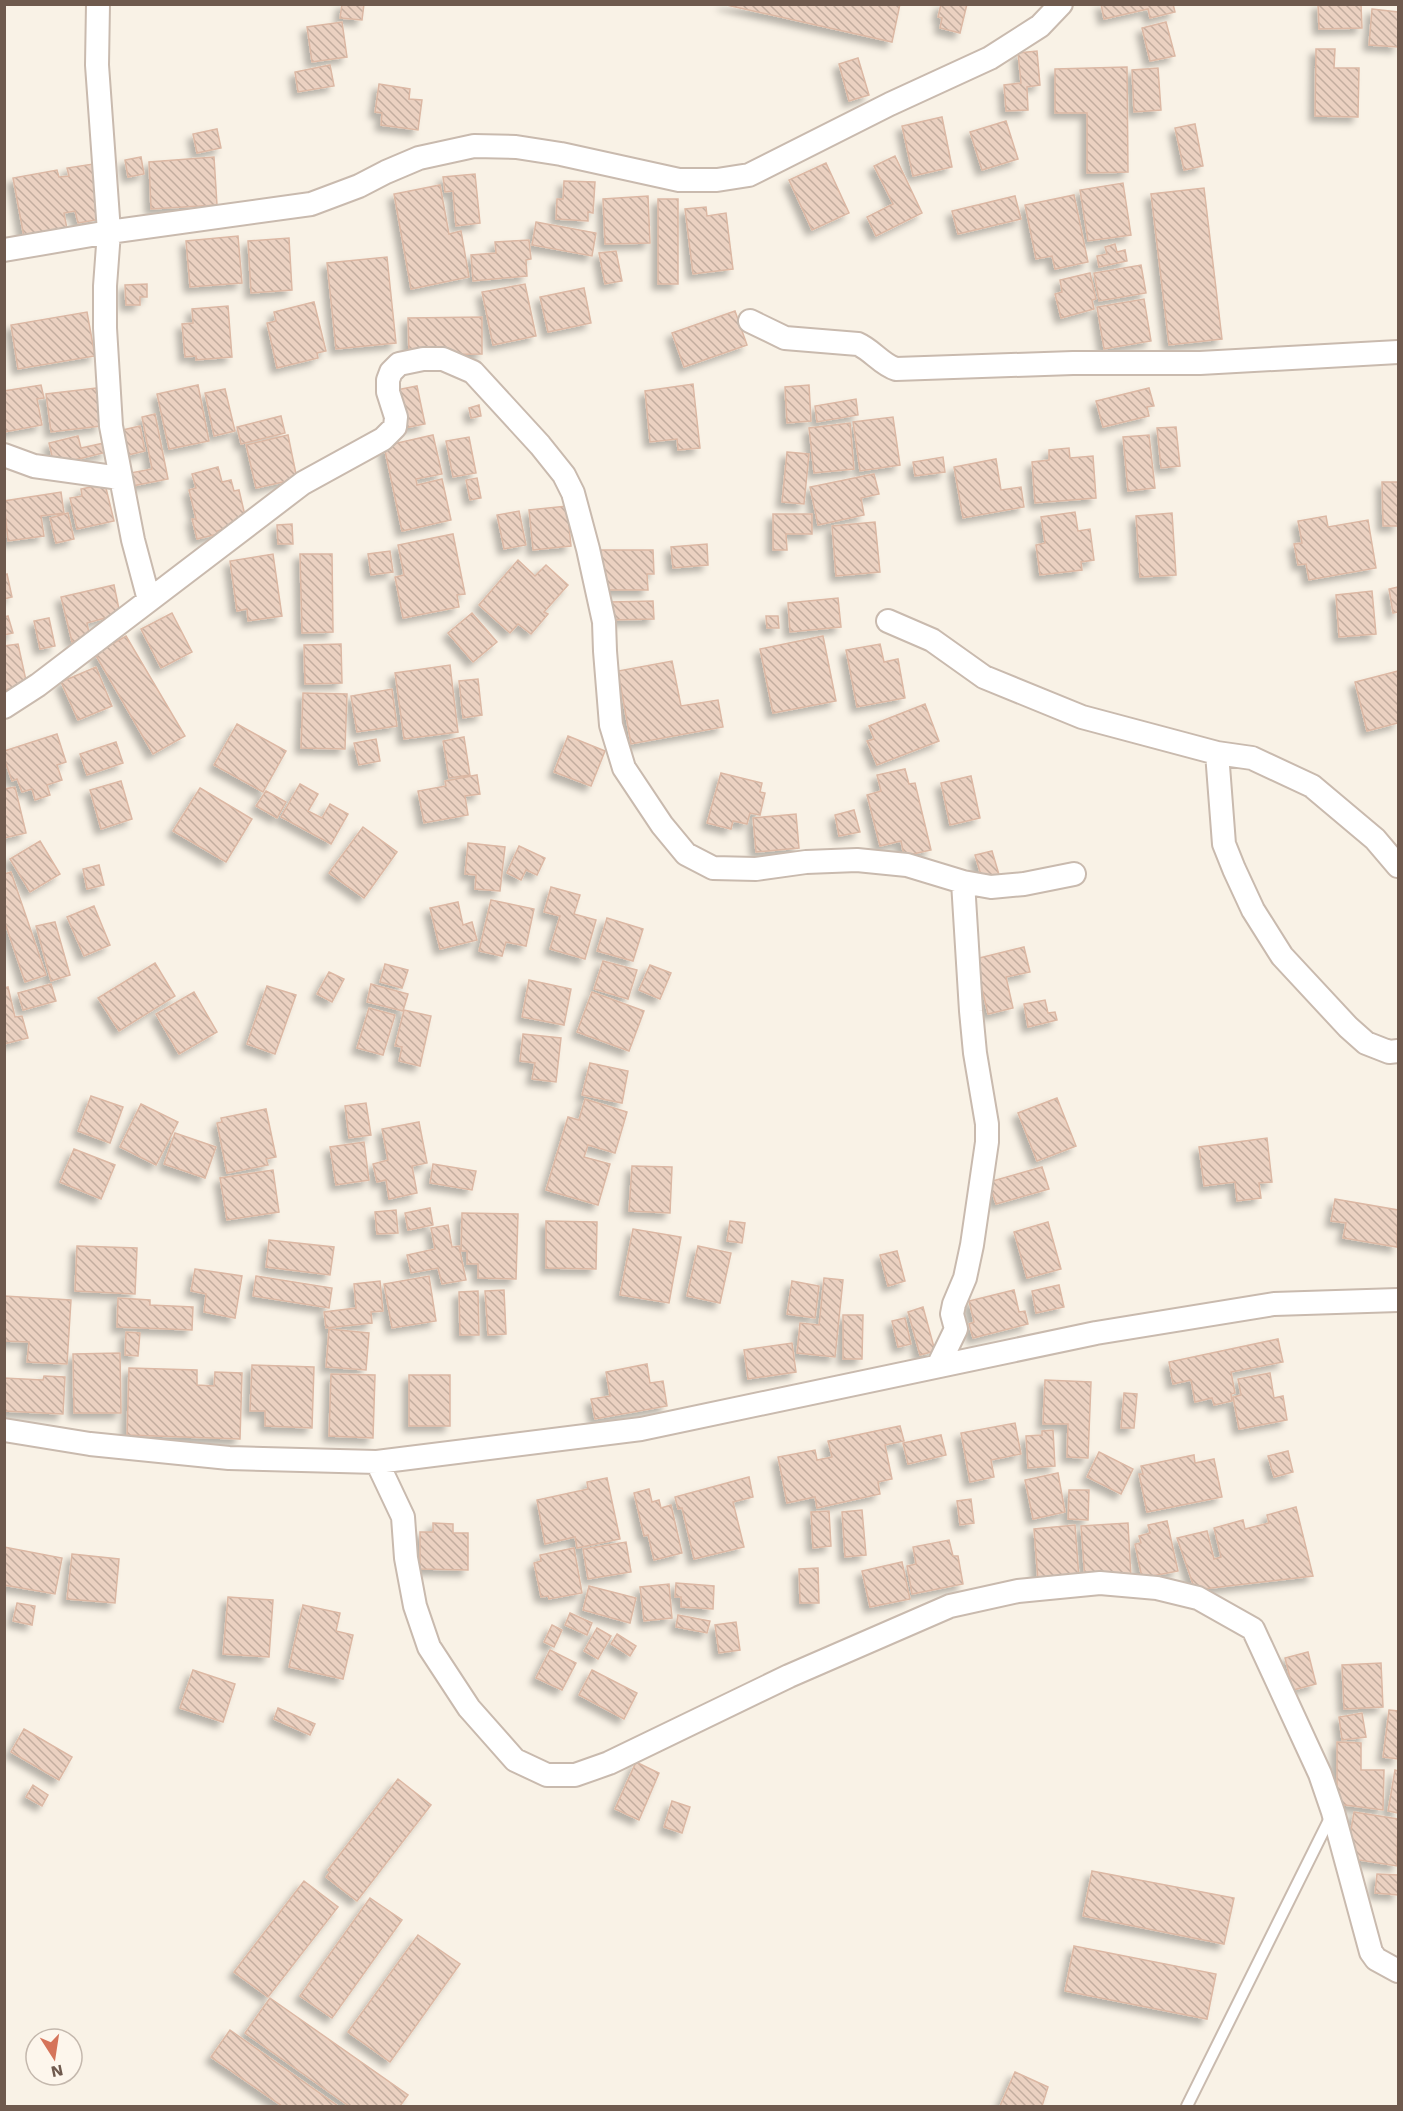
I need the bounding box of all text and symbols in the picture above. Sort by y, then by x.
north arrow [24,2027,84,2087]
text: N [49,2061,65,2082]

